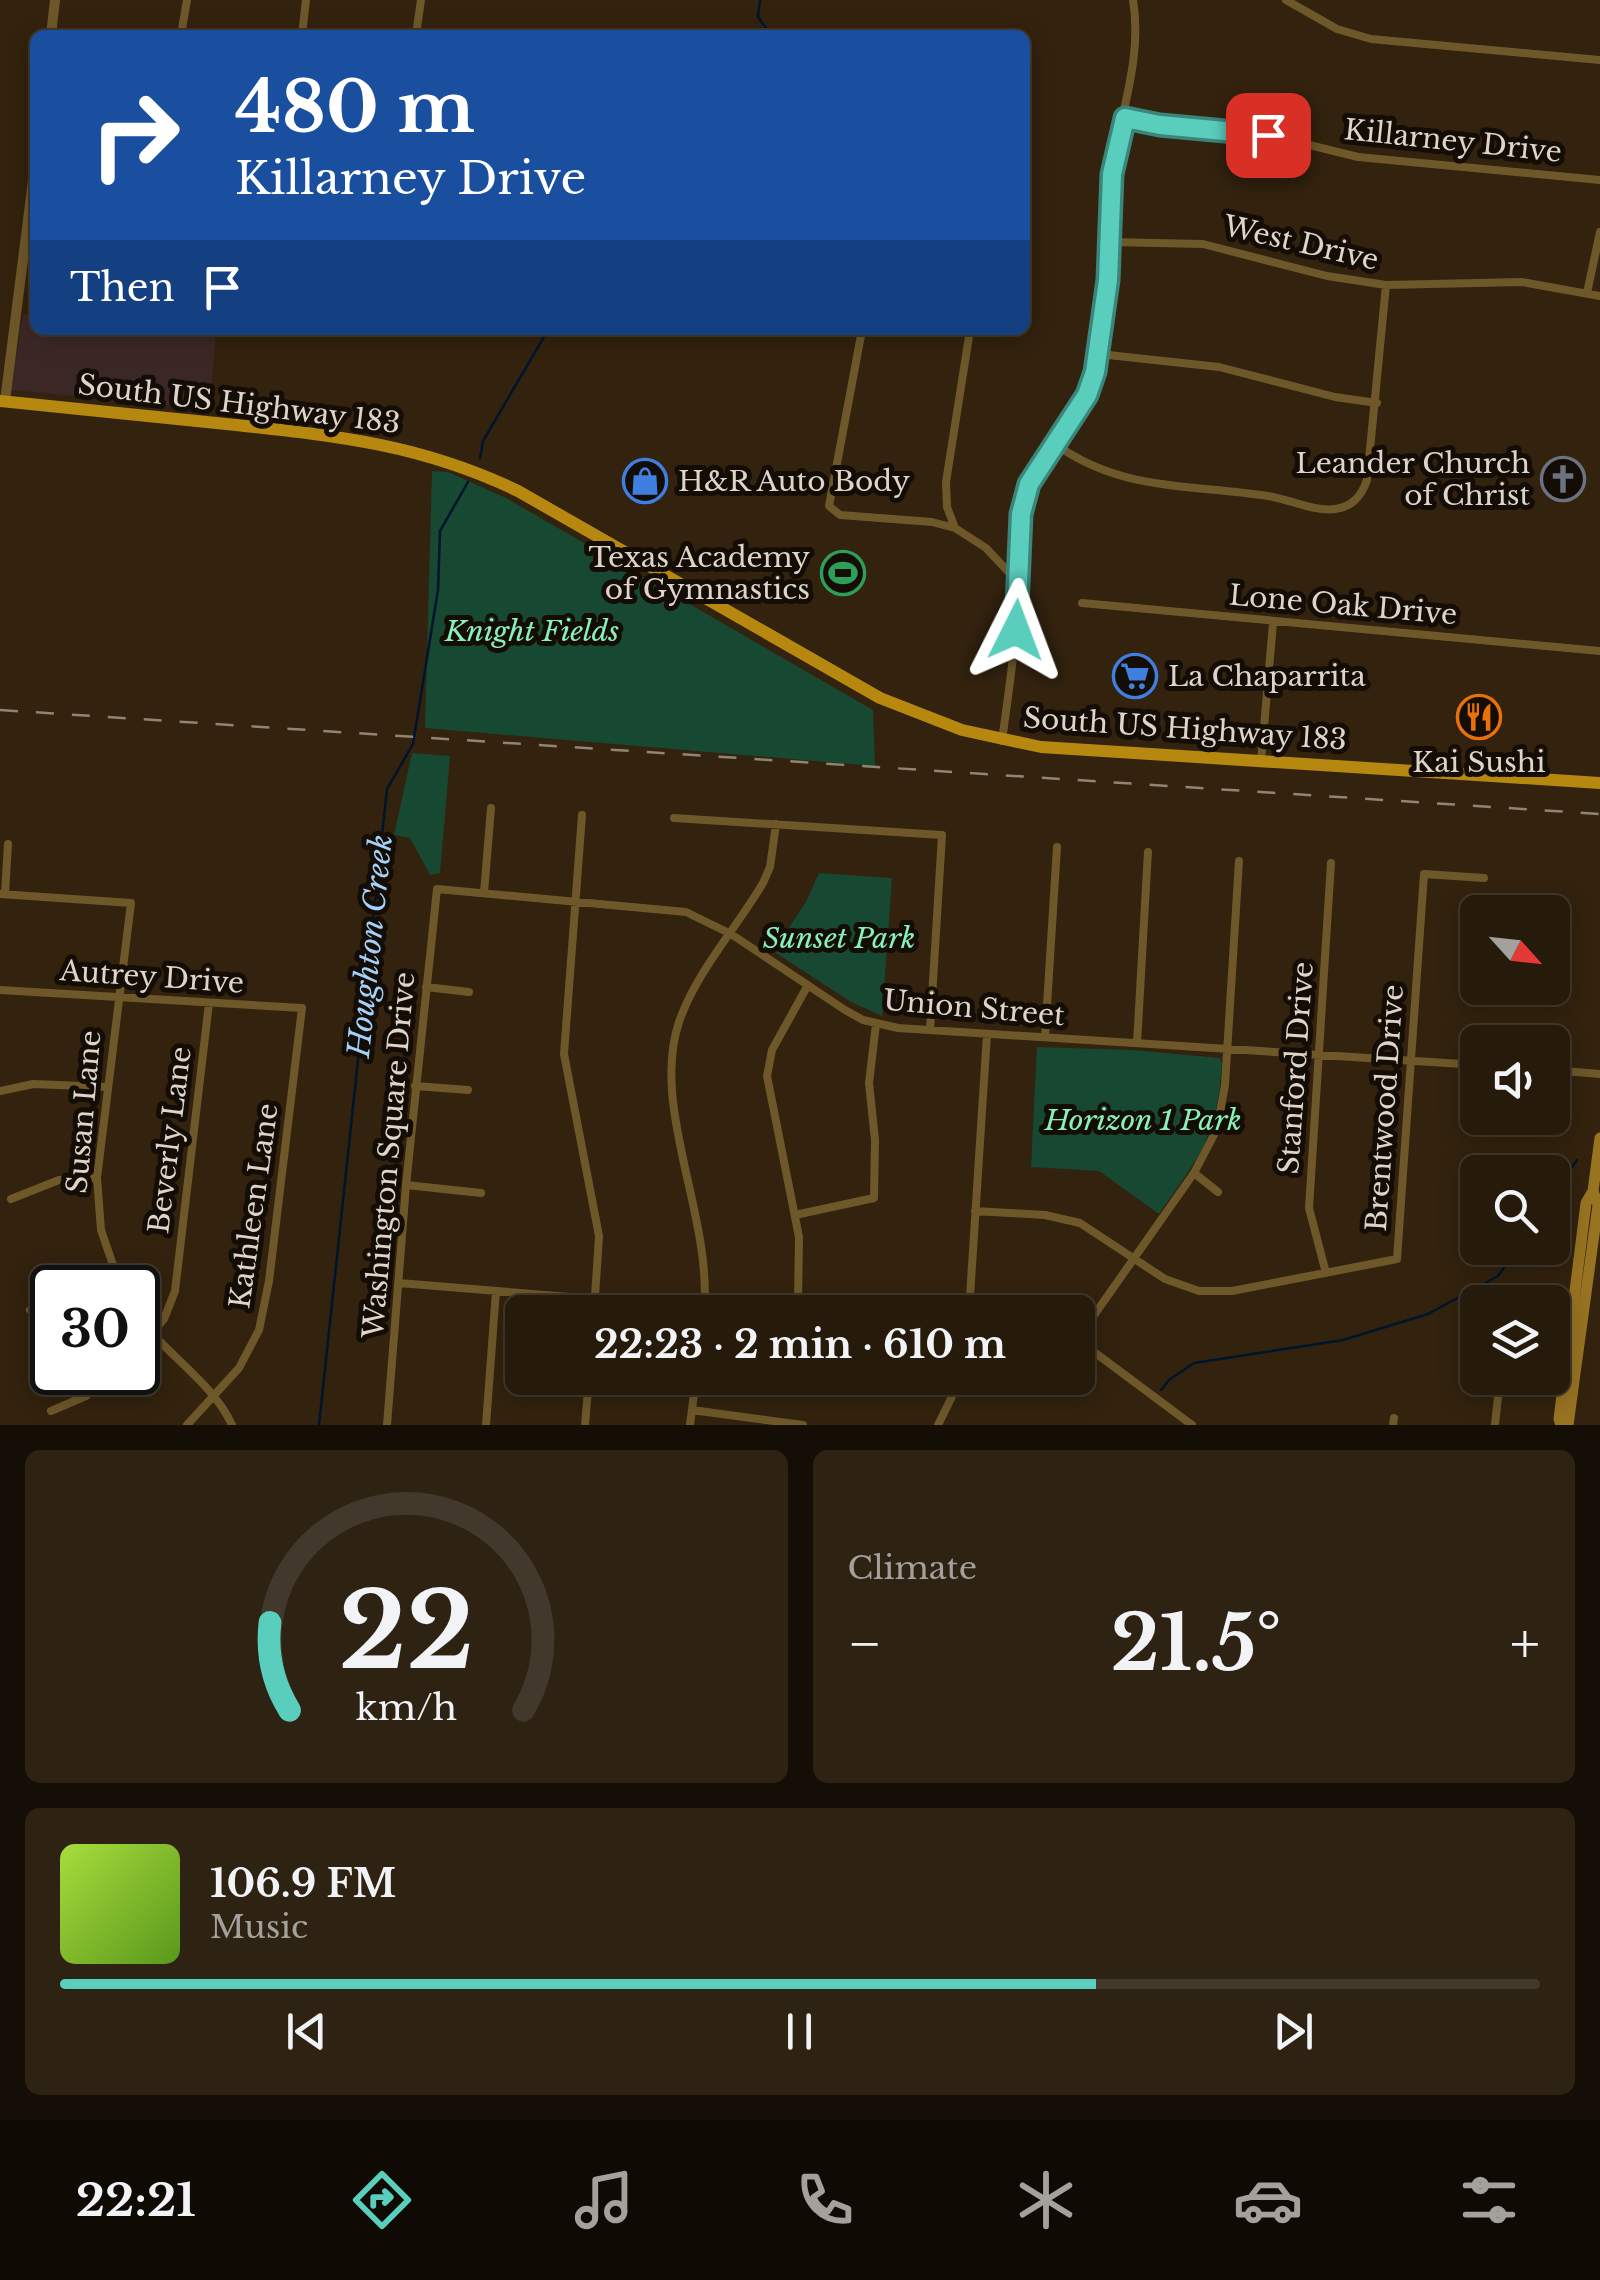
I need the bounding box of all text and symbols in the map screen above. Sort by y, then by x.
text: 480 m [235,64,475,151]
icon: right [70,70,200,200]
pin [1226,93,1311,178]
icon: arrive [1241,108,1296,163]
street label: Killarney Drive [1343,112,1563,170]
text: Killarney Drive [235,150,586,206]
street label: West Drive [1219,208,1382,278]
icon: arrive [195,260,250,315]
text: Then [70,264,175,311]
street label: South US Highway 183 [76,367,402,441]
place label: Leander Church of Christ [1295,446,1530,513]
church icon: Leander Church of Christ [1540,456,1586,502]
shop icon: H&R Auto Body [622,458,668,504]
place label: H&R Auto Body [678,464,910,499]
place label: Texas Academy of Gymnastics [588,540,810,607]
sports icon: Texas Academy of Gymnastics [820,550,866,596]
position arrow [964,578,1068,682]
street label: Lone Oak Drive [1228,578,1458,632]
park label: Knight Fields [444,614,619,649]
supermarket icon: La Chaparrita [1112,653,1158,699]
place label: La Chaparrita [1168,659,1366,694]
restaurant icon: Kai Sushi [1456,694,1502,740]
street label: South US Highway 183 [1022,700,1348,758]
place label: Kai Sushi [1412,745,1546,780]
water label: Houghton Creek [340,833,400,1060]
north arrow [1460,895,1570,1005]
map controls [1460,895,1570,1395]
park label: Sunset Park [763,921,915,956]
street label: Autrey Drive [58,953,245,1001]
street label: Stanford Drive [1271,961,1321,1175]
street label: Washington Square Drive [355,970,422,1341]
street label: Union Street [882,983,1067,1033]
street label: Brentwood Drive [1359,983,1411,1233]
button: sound [1460,1025,1570,1135]
street label: Susan Lane [59,1029,109,1195]
street label: Beverly Lane [141,1044,199,1236]
street label: Kathleen Lane [222,1101,286,1311]
park label: Horizon 1 Park [1043,1103,1242,1138]
button: search [1460,1155,1570,1265]
speed limit sign: 30 [30,1265,160,1395]
button: layers [1460,1285,1570,1395]
text: 22:23 · 2 min · 610 m [594,1321,1006,1368]
text: Climate [848,1548,977,1588]
text: 22 [339,1567,474,1696]
text: 21.5° [1111,1597,1281,1690]
text: − [848,1610,882,1678]
text: + [1510,1610,1540,1678]
text: km/h [356,1685,457,1730]
text: 106.9 FM [210,1860,396,1907]
text: Music [210,1907,308,1947]
icon: previous [279,2004,334,2059]
icon: pause [772,2004,827,2059]
icon: next [1266,2004,1321,2059]
icon: directions [347,2165,417,2235]
icon: music [569,2165,639,2235]
icon: phone [790,2165,860,2235]
icon: climate [1011,2165,1081,2235]
icon: car [1233,2165,1303,2235]
icon: filters [1454,2165,1524,2235]
text: 22:21 [76,2172,196,2228]

